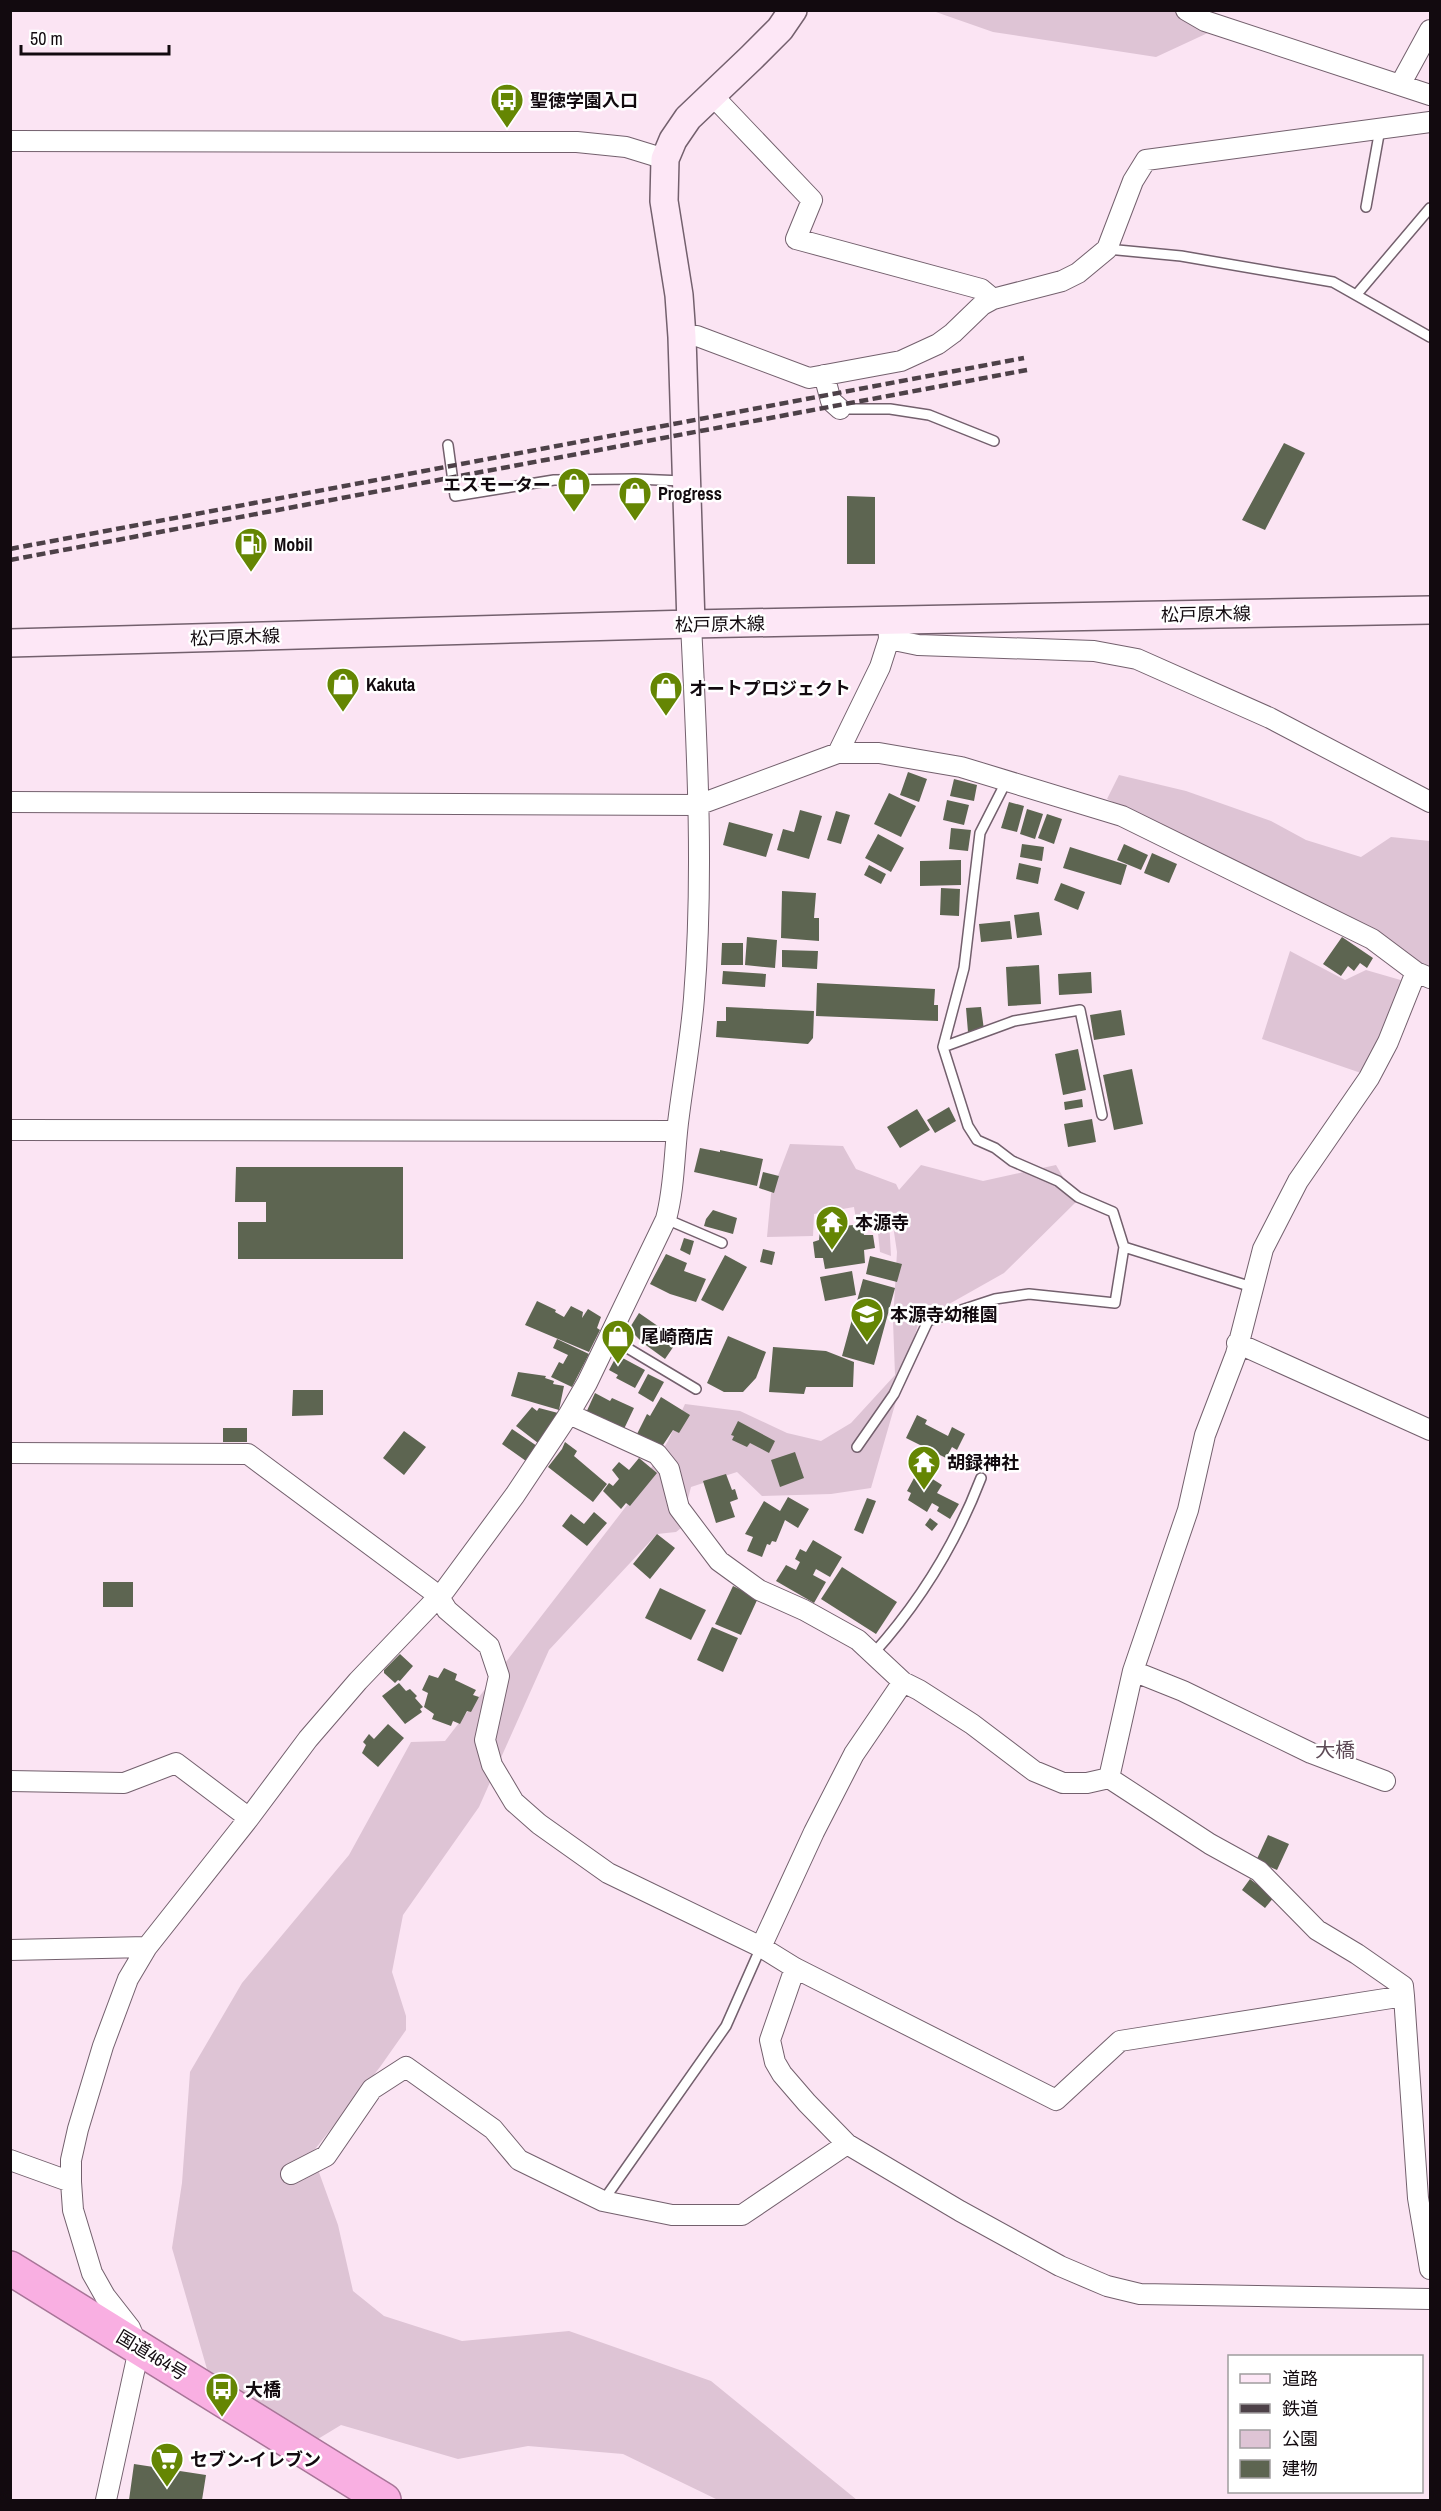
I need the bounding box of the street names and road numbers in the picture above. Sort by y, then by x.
street label: 松戸原木線 [1161,601,1251,627]
street label: 松戸原木線 [675,611,765,637]
street label: 松戸原木線 [190,623,280,651]
street label: 国道464号 [112,2324,192,2386]

